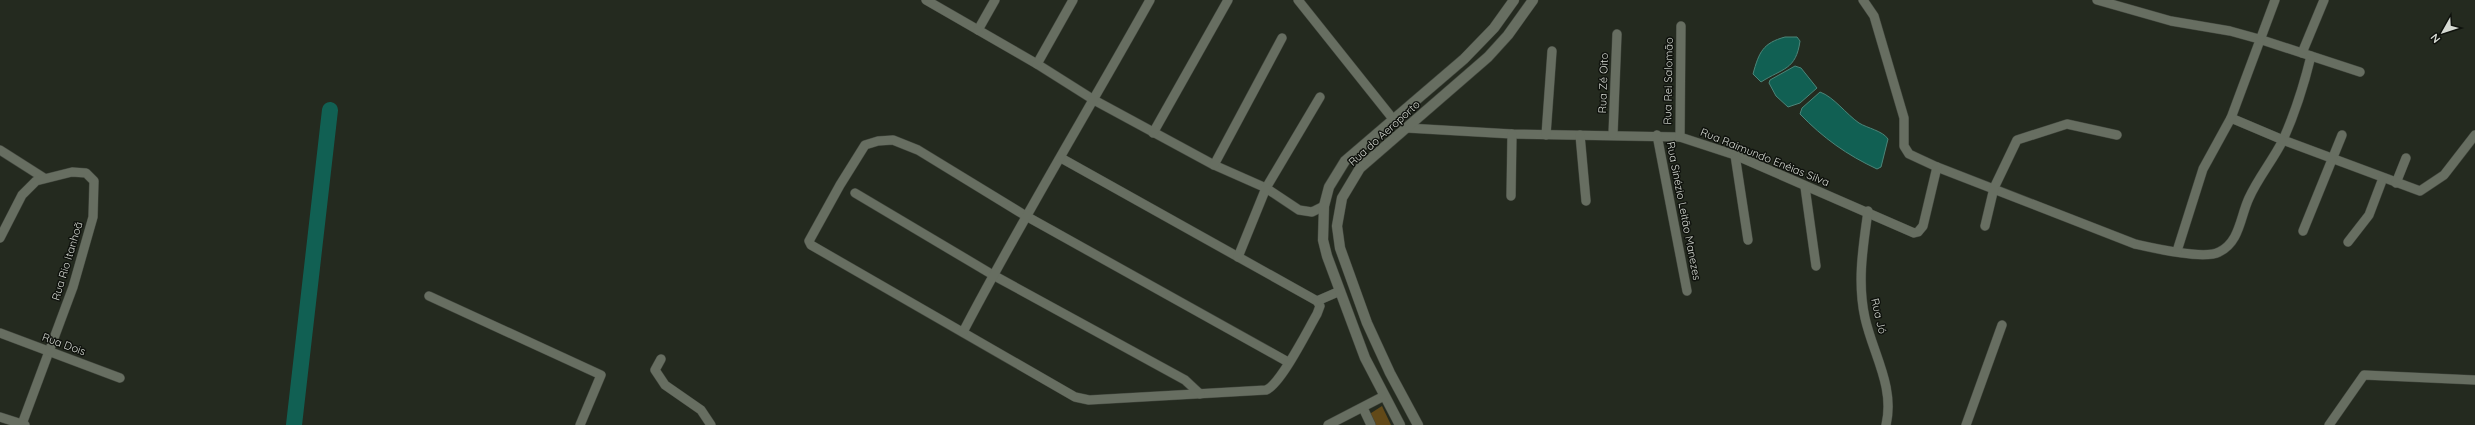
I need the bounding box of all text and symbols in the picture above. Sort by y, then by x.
north arrow [2423,12,2463,52]
text: N [2427,31,2443,46]
street label: Rua Rei Salomão [1660,37,1676,125]
street label: Rua Zé Oito [1595,52,1611,113]
street label: Rua do Aeroporto [1345,97,1423,169]
street label: Rua Raimundo Enéias Silva [1698,125,1832,189]
street label: Rua Sinézio Leitão Manezes [1664,141,1704,281]
street label: Rua Rio Itanhoã [48,220,86,302]
street label: Rua Jó [1868,297,1890,336]
street label: Rua Dois [40,330,88,358]

